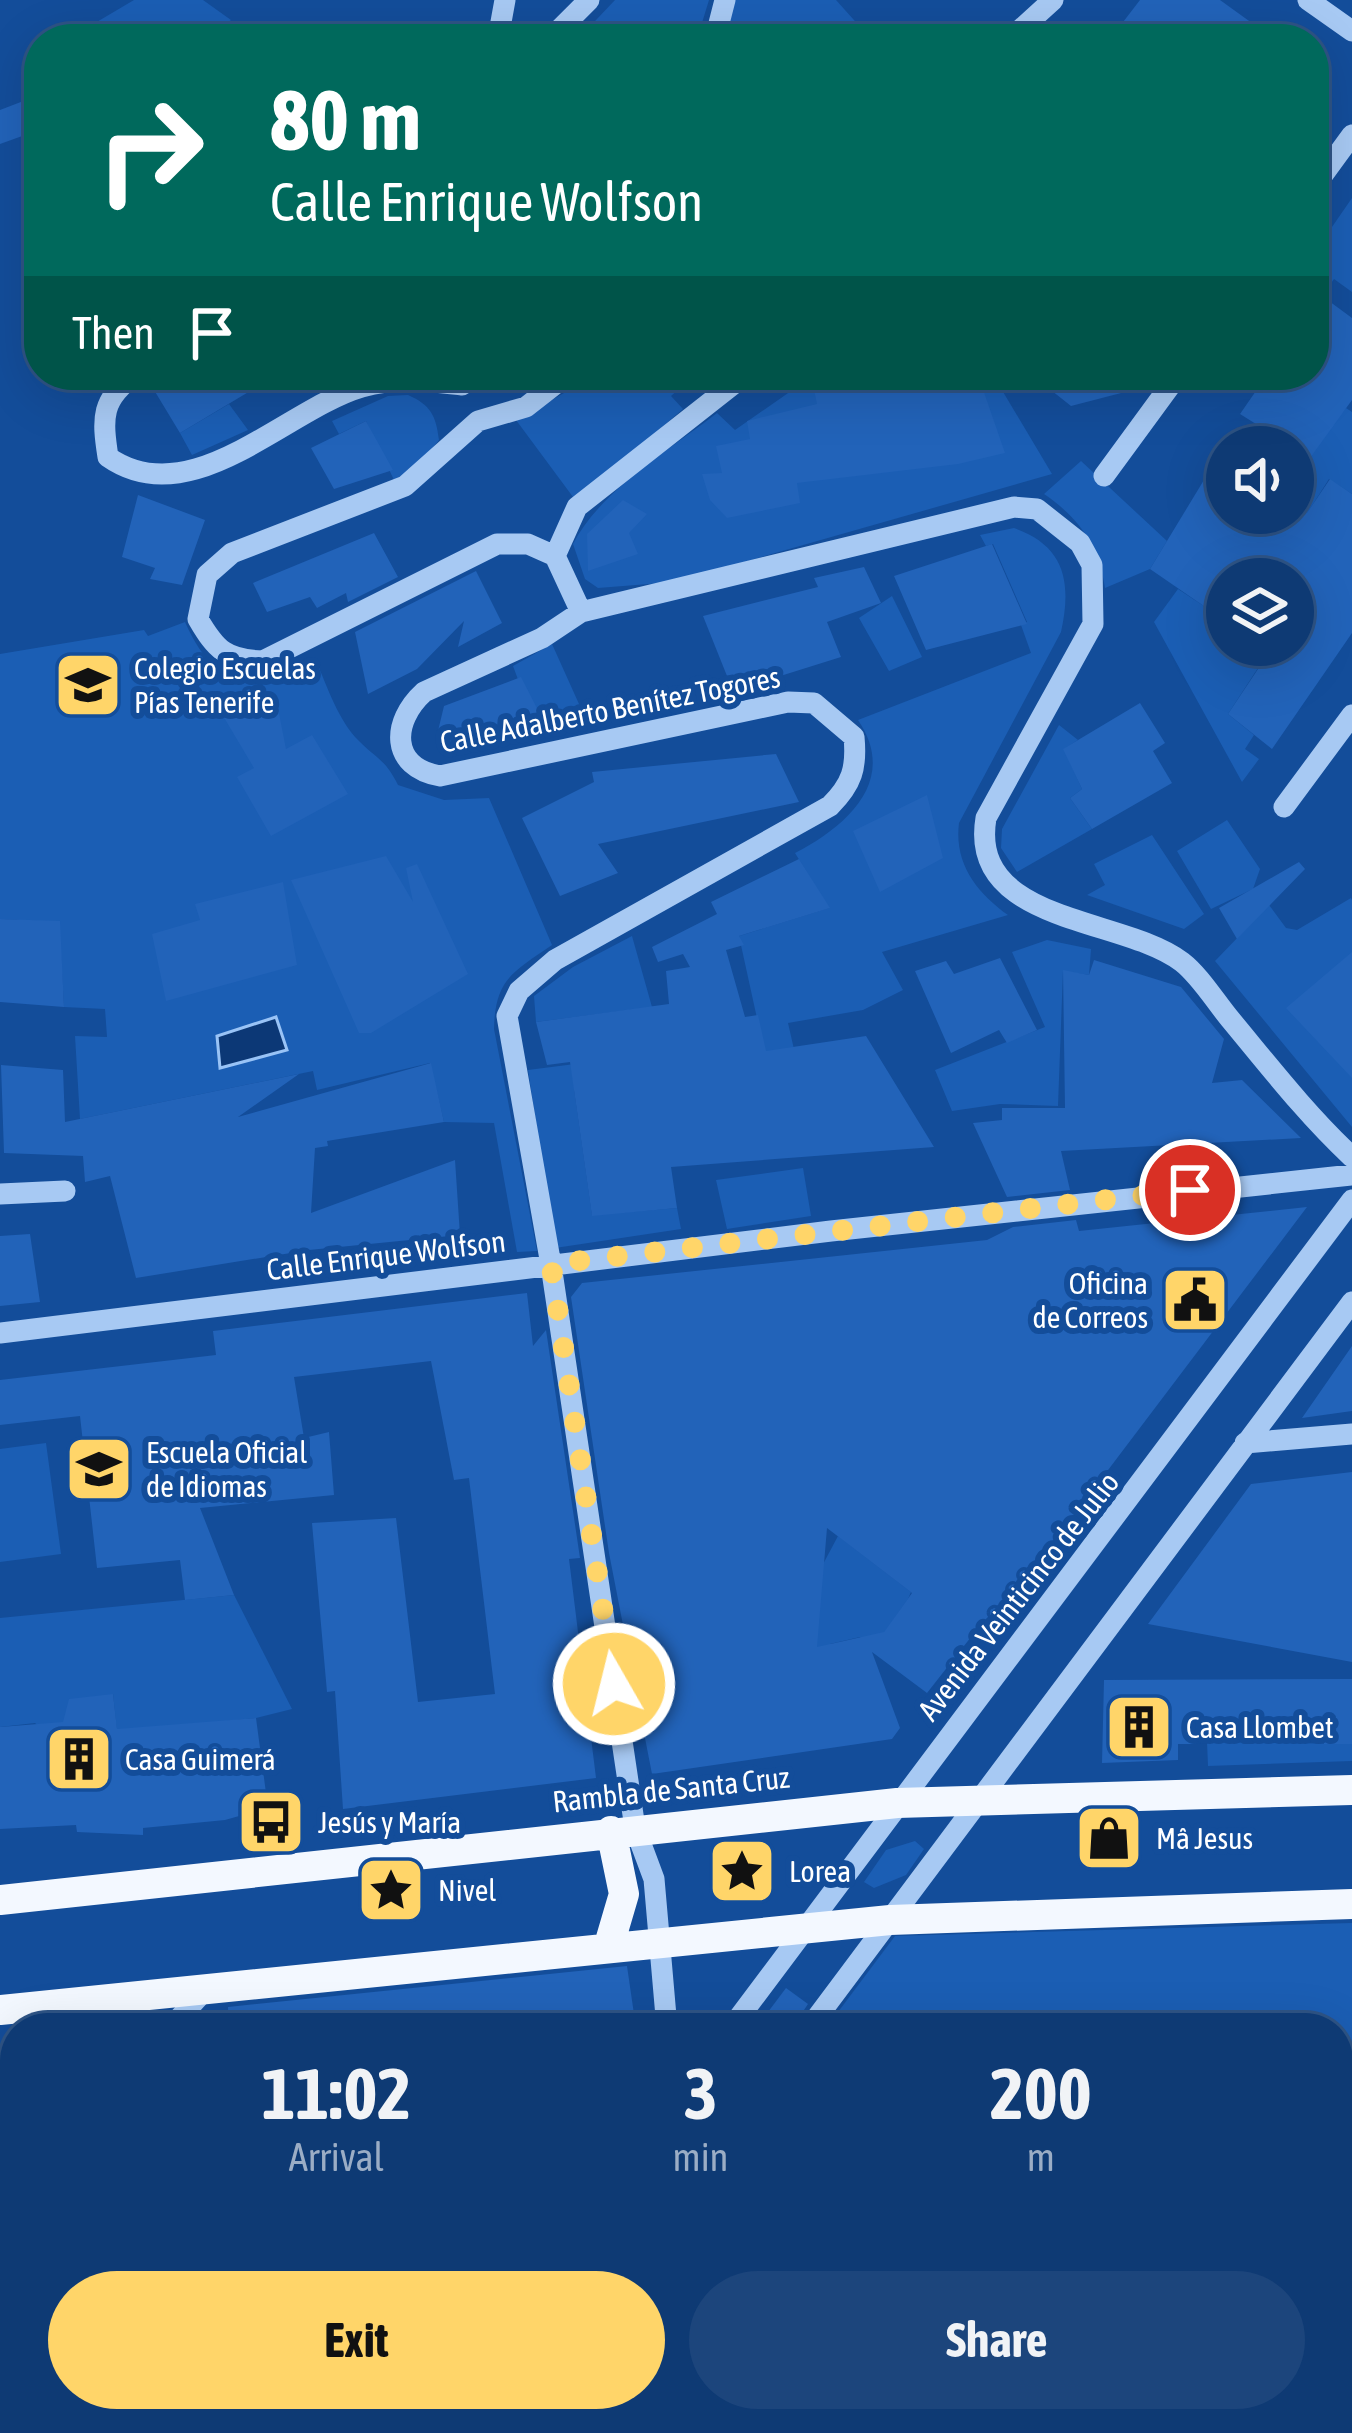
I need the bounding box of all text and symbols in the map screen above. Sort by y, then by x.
icon: right [72,72,228,228]
text: 80 m [270,72,421,168]
text: Calle Enrique Wolfson [270,171,703,232]
icon: arrive [179,300,245,366]
text: Then [72,307,155,359]
map controls [1206,426,1314,666]
button: sound [1206,426,1314,534]
button: layers [1206,558,1314,666]
school or university icon: Colegio Escuelas Pías Tenerife [53,650,123,720]
place label: Colegio Escuelas Pías Tenerife [134,651,316,719]
street label: Calle Adalberto Benítez Togores [437,659,783,759]
pin [1139,1139,1241,1241]
icon: arrive [1157,1157,1223,1223]
street label: Calle Enrique Wolfson [264,1223,508,1287]
public building icon: Oficina de Correos [1160,1265,1230,1335]
place label: Oficina de Correos [1033,1266,1148,1334]
school or university icon: Escuela Oficial de Idiomas [64,1434,134,1504]
place label: Escuela Oficial de Idiomas [146,1435,307,1503]
street label: Avenida Veinticinco de Julio [911,1465,1125,1727]
position arrow [551,1621,677,1747]
building icon: Casa Llombet [1104,1692,1174,1762]
place label: Casa Llombet [1186,1710,1334,1744]
building icon: Casa Guimerá [44,1724,114,1794]
place label: Casa Guimerá [125,1742,276,1776]
street label: Rambla de Santa Cruz [551,1760,791,1818]
bus stop icon: Jesús y María [236,1787,306,1857]
shop icon: Mâ Jesus [1074,1803,1144,1873]
place label: Jesús y María [318,1805,461,1839]
place label: Mâ Jesus [1156,1821,1253,1855]
place icon: Lorea [707,1836,777,1906]
place label: Lorea [789,1854,851,1888]
place icon: Nivel [356,1855,426,1925]
place label: Nivel [438,1873,496,1907]
text: 11:02 [261,2052,411,2134]
text: 3 [684,2052,717,2134]
text: 200 [990,2052,1092,2134]
text: Arrival [289,2135,384,2179]
text: min [673,2135,729,2179]
text: m [1027,2135,1055,2179]
button: Exit [48,2271,665,2409]
button: Share [689,2271,1305,2409]

